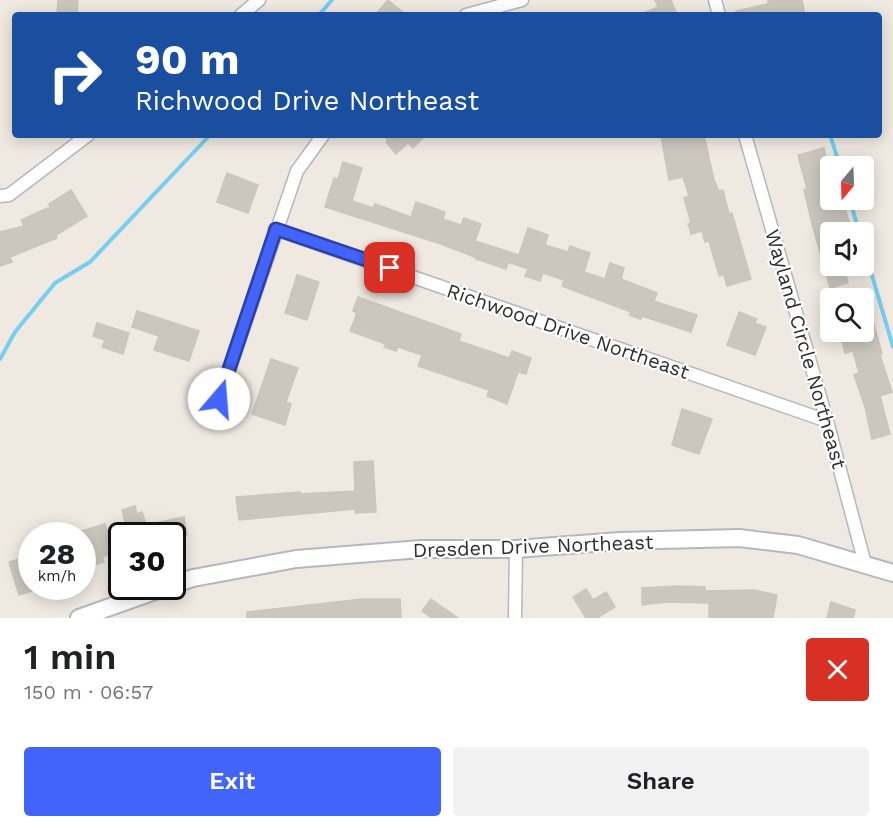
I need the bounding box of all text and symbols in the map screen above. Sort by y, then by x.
text: 90 m [135,35,239,84]
icon: right [36,36,114,114]
text: Richwood Drive Northeast [135,85,479,117]
north arrow [820,156,874,210]
map controls [820,156,874,342]
button: sound [820,222,874,276]
street label: Wayland Circle Northeast [760,227,852,472]
pin [364,242,415,293]
icon: arrive [373,251,406,284]
street label: Richwood Drive Northeast [444,278,693,384]
button: search [820,288,874,342]
position arrow [187,367,251,431]
speed limit sign: 30 [108,522,186,600]
street label: Dresden Drive Northeast [412,530,654,562]
text: 28 [39,536,75,571]
text: km/h [38,567,76,585]
text: 1 min [24,636,116,678]
button: close [806,638,869,701]
text: 150 m · 06:57 [24,680,153,704]
button: Exit [24,747,441,816]
button: Share [453,747,869,816]

